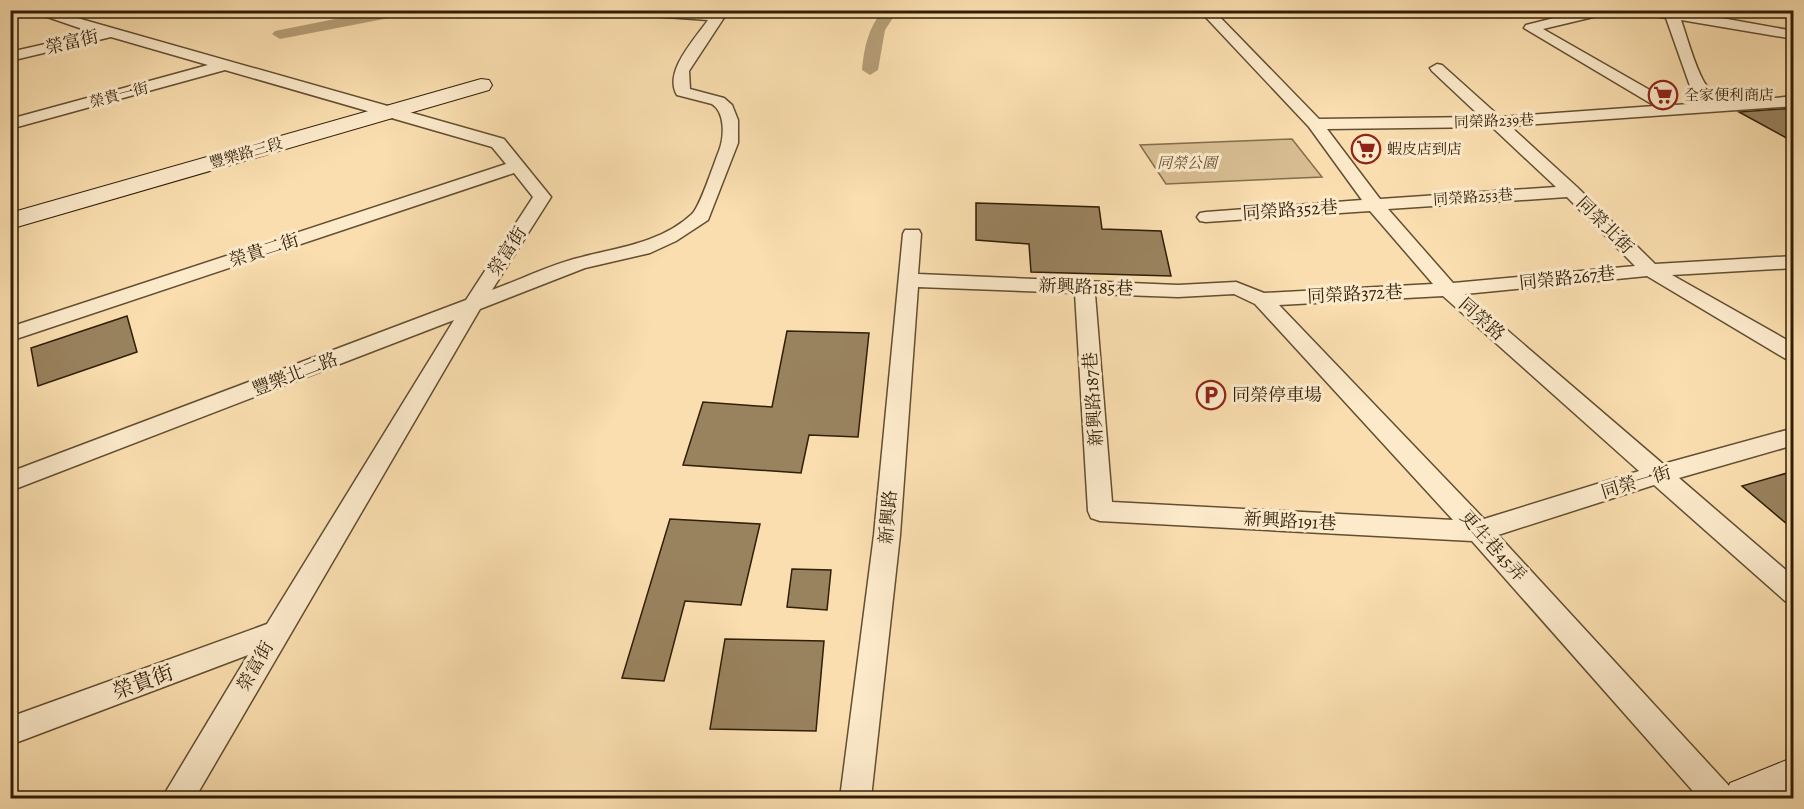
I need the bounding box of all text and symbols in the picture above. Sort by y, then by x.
street label: 榮富街 [43,24,101,60]
street label: 榮貴一街 [87,78,151,112]
supermarket icon: 全家便利商店 [1647,79,1679,111]
place label: 全家便利商店 [1684,85,1774,105]
street label: 同榮路239巷 [1454,110,1534,132]
street label: 豐樂路三段 [207,133,285,173]
supermarket icon: 蝦皮店到店 [1350,133,1382,165]
place label: 蝦皮店到店 [1387,139,1462,159]
park label: 同榮公園 [1157,153,1219,173]
street label: 同榮路253巷 [1432,184,1514,210]
street label: 同榮北街 [1571,191,1639,259]
street label: 同榮路352巷 [1241,195,1339,225]
street label: 榮富街 [482,222,532,280]
street label: 榮貴二街 [226,227,302,273]
street label: 同榮路267巷 [1518,261,1616,295]
street label: 新興路185巷 [1038,273,1134,301]
street label: 同榮路372巷 [1307,280,1403,308]
street label: 同榮路 [1454,292,1510,346]
street label: 豐樂北二路 [249,347,341,401]
street label: 新興路187巷 [1078,351,1108,447]
parking icon: 同榮停車場 [1195,379,1227,411]
place label: 同榮停車場 [1232,383,1322,407]
street label: 同榮一街 [1598,460,1674,504]
street label: 新興路 [874,489,902,545]
street label: 更生巷45弄 [1455,505,1531,587]
street label: 新興路191巷 [1243,507,1337,535]
street label: 榮富街 [231,637,279,695]
street label: 榮貴街 [109,658,177,706]

